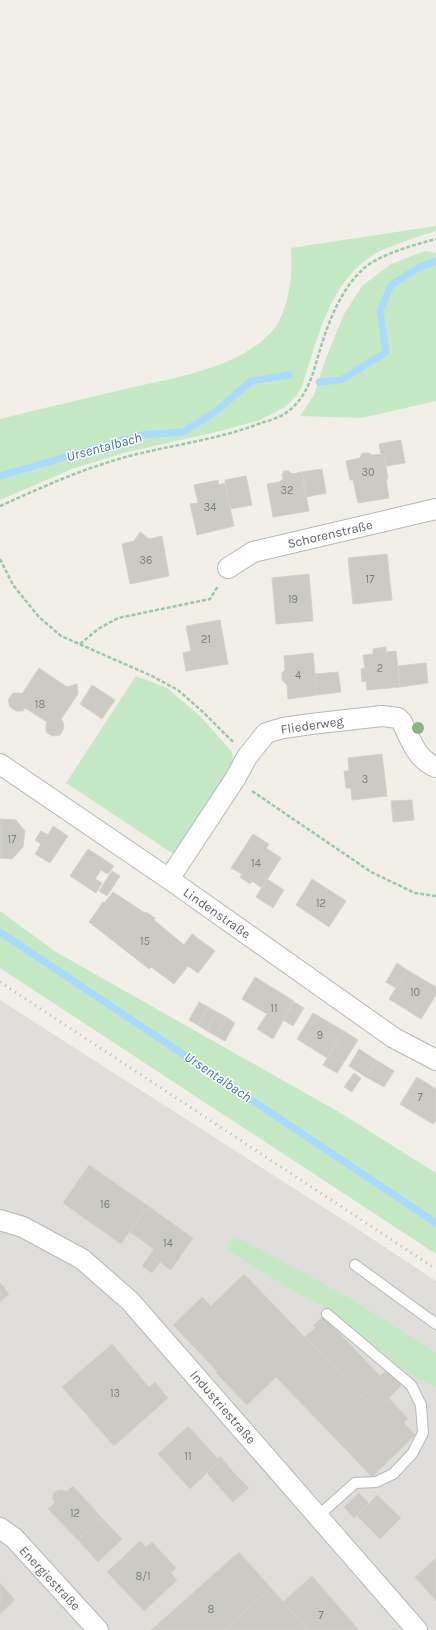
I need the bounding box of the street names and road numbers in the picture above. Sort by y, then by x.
street label: Schorenstraße [286,517,374,551]
street label: Fliederweg [280,713,345,737]
street label: Lindenstraße [181,884,254,942]
street label: Industriestraße [187,1367,259,1447]
street label: Energiestraße [16,1543,84,1613]

